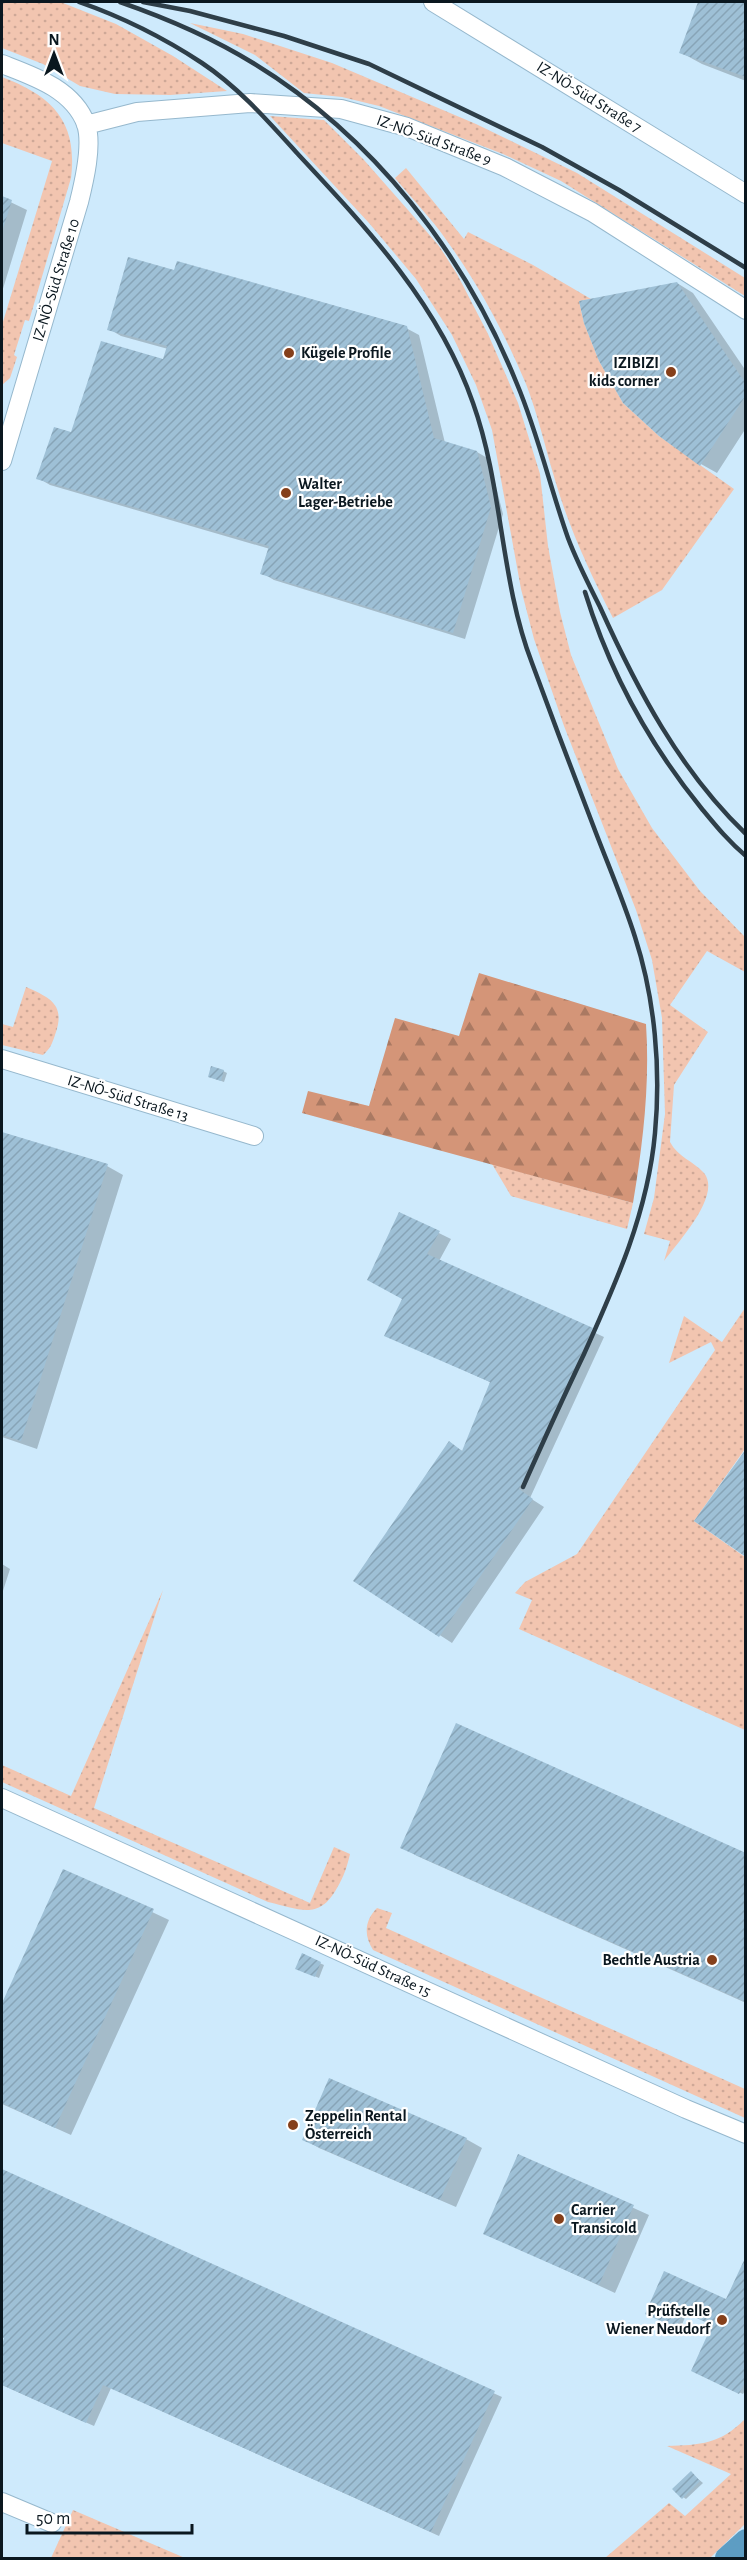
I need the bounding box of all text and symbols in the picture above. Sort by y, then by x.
north arrow [24,24,84,84]
text: N [48,32,60,48]
street label: IZ-NÖ-Süd Straße 7 [534,57,646,136]
street label: IZ-NÖ-Süd Straße 9 [374,110,494,168]
street label: IZ-NÖ-Süd Straße 10 [28,216,82,343]
place label: Kügele Profile [301,345,392,361]
marker: Kügele Profile [282,346,296,360]
place label: IZIBIZI kids corner [589,355,659,389]
marker: IZIBIZI kids corner [664,365,678,379]
place label: Walter Lager-Betriebe [298,476,393,510]
marker: Walter Lager-Betriebe [279,486,293,500]
street label: IZ-NÖ-Süd Straße 13 [66,1070,191,1124]
street label: IZ-NÖ-Süd Straße 15 [313,1930,434,2000]
place label: Bechtle Austria [602,1952,700,1968]
marker: Bechtle Austria [705,1953,719,1967]
place label: Zeppelin Rental Österreich [305,2108,407,2142]
marker: Zeppelin Rental Österreich [286,2118,300,2132]
place label: Carrier Transicold [571,2202,637,2236]
marker: Carrier Transicold [552,2212,566,2226]
place label: Prüfstelle Wiener Neudorf [606,2303,712,2337]
marker: Prüfstelle Wiener Neudorf [715,2313,729,2327]
scale bar [27,2497,192,2535]
text: 50 m [36,2510,70,2528]

